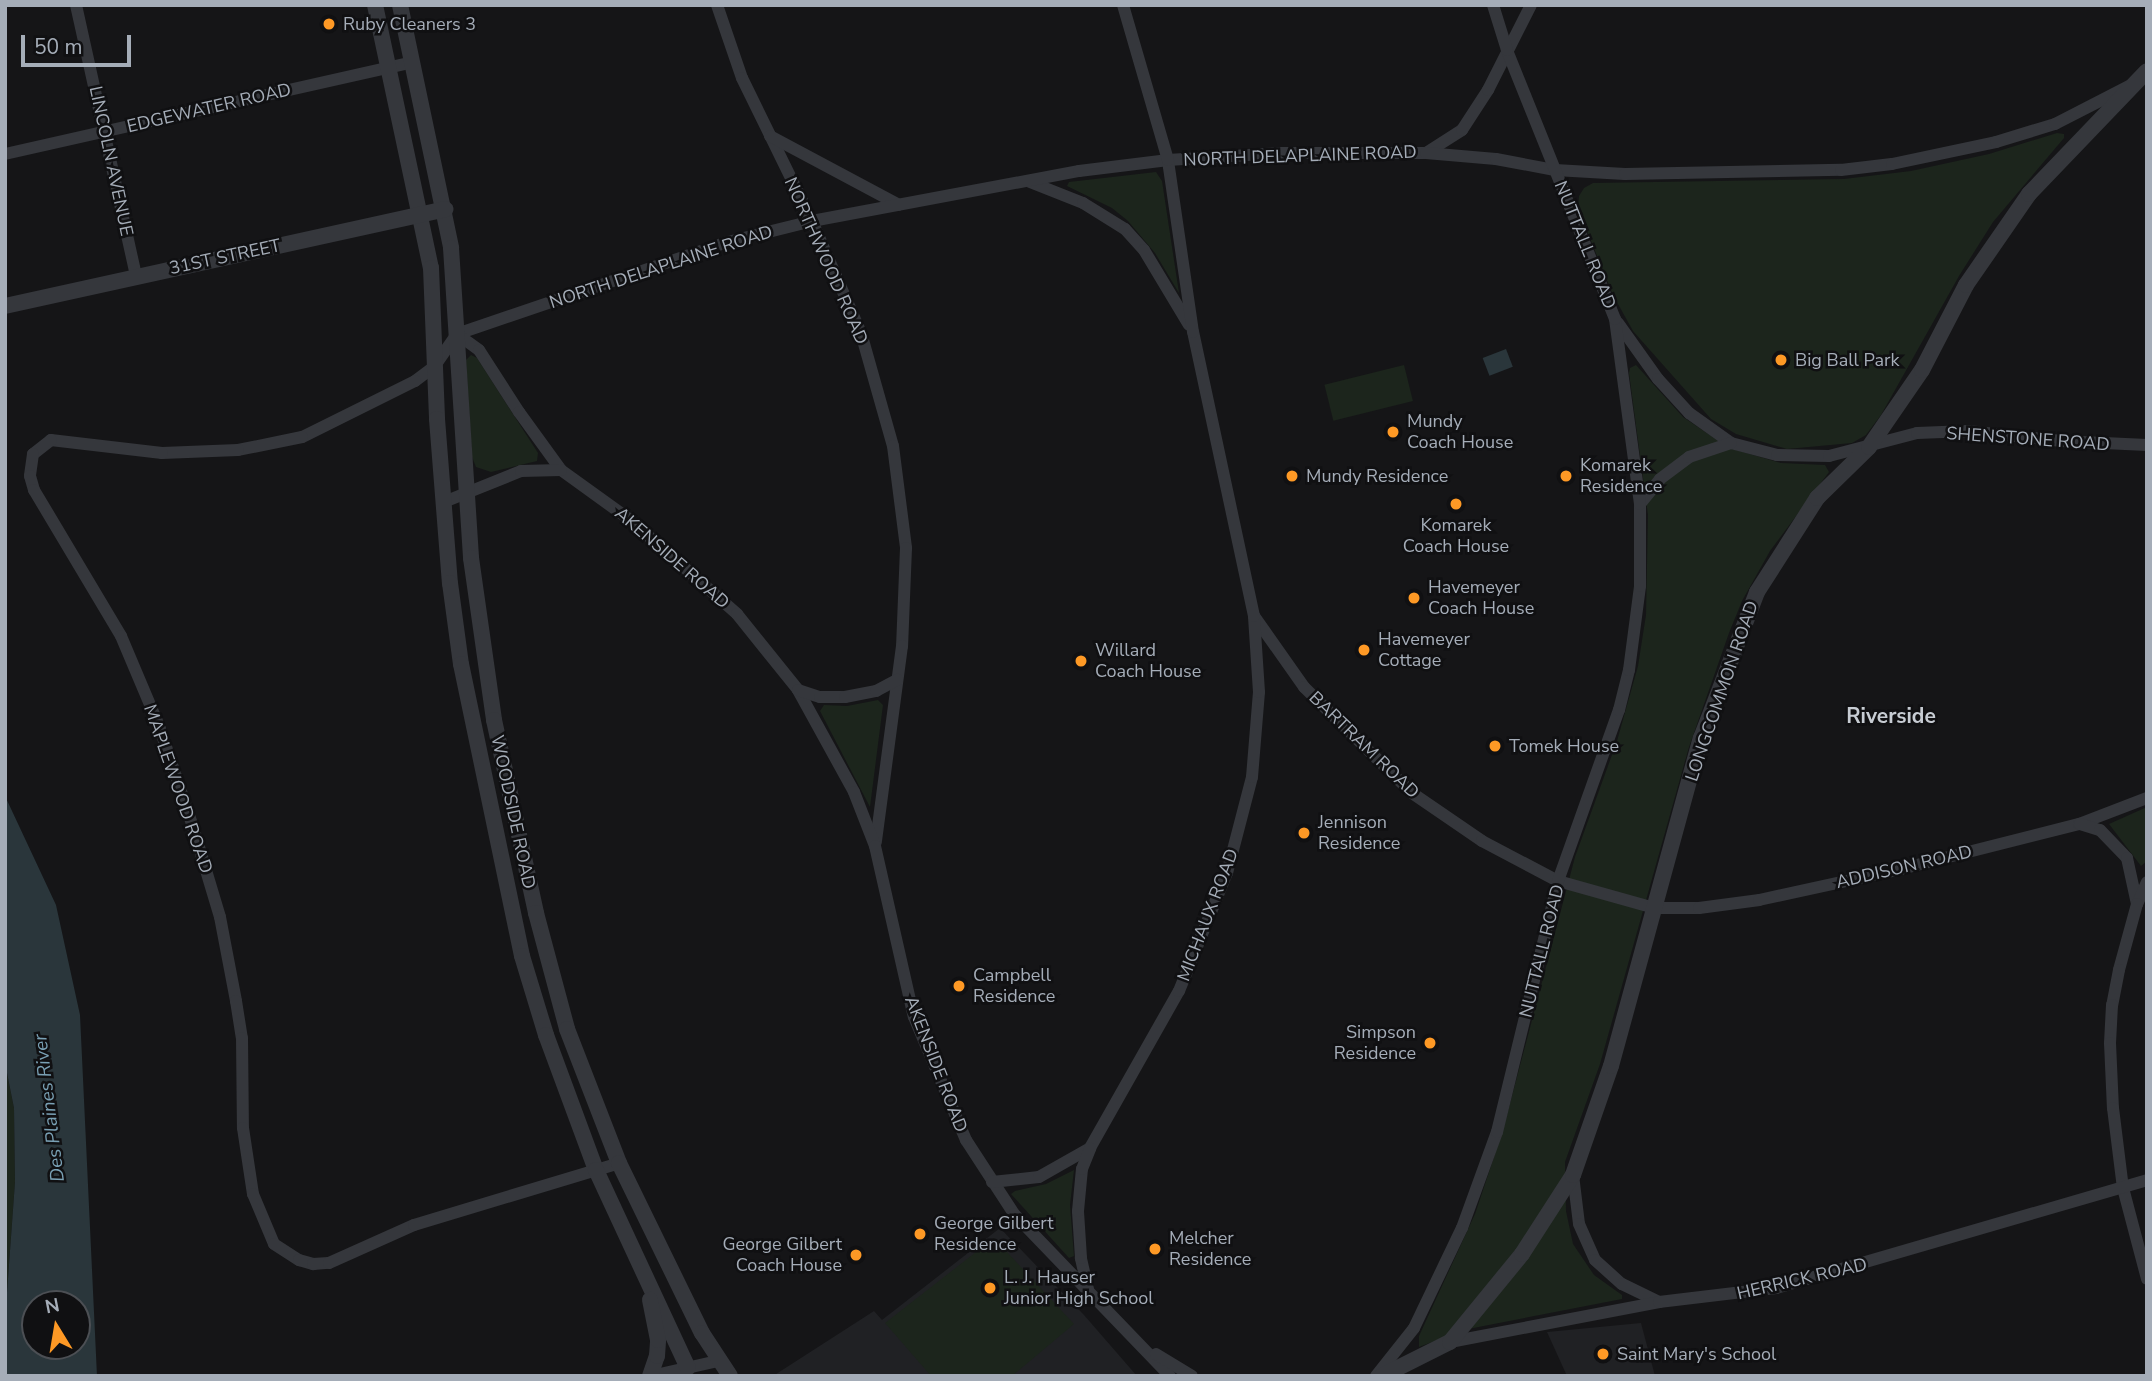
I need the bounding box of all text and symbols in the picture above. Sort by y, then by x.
place label: Ruby Cleaners 3 [343,13,476,35]
marker: Ruby Cleaners 3 [321,16,337,32]
scale bar [24,21,135,65]
text: 50 m [34,33,83,61]
street label: EDGEWATER ROAD [125,79,293,137]
street label: LINCOLN AVENUE [85,84,137,238]
street label: NORTH DELAPLAINE ROAD [1183,141,1417,171]
street label: NORTHWOOD ROAD [779,174,873,348]
street label: NUTTALL ROAD [1549,178,1621,312]
street label: NORTH DELAPLAINE ROAD [547,221,775,313]
street label: 31ST STREET [167,235,283,279]
place label: Big Ball Park [1795,349,1899,371]
marker: Big Ball Park [1773,352,1789,368]
place label: Mundy Coach House [1407,411,1513,453]
street label: SHENSTONE ROAD [1946,423,2110,455]
marker: Mundy Coach House [1385,424,1401,440]
place label: Komarek Residence [1580,455,1662,498]
place label: Mundy Residence [1306,465,1448,487]
marker: Mundy Residence [1284,468,1300,484]
marker: Komarek Residence [1558,468,1574,484]
marker: Komarek Coach House [1448,496,1464,512]
street label: AKENSIDE ROAD [610,502,734,614]
place label: Komarek Coach House [1403,515,1509,558]
place label: Havemeyer Coach House [1428,577,1534,620]
marker: Havemeyer Coach House [1406,590,1422,606]
street label: LONGCOMMON ROAD [1681,598,1763,784]
place label: Havemeyer Cottage [1378,629,1470,672]
place label: Willard Coach House [1095,640,1201,682]
marker: Havemeyer Cottage [1356,642,1372,658]
marker: Willard Coach House [1073,653,1089,669]
street label: BARTRAM ROAD [1304,687,1424,803]
street label: MAPLEWOOD ROAD [139,702,217,876]
district label: Riverside [1846,703,1936,729]
street label: WOODSIDE ROAD [486,733,540,891]
place label: Tomek House [1509,735,1619,757]
marker: Tomek House [1487,738,1503,754]
place label: Jennison Residence [1318,812,1400,854]
marker: Jennison Residence [1296,825,1312,841]
street label: ADDISON ROAD [1834,841,1974,893]
street label: MICHAUX ROAD [1173,846,1243,984]
street label: NUTTALL ROAD [1515,882,1569,1020]
place label: Campbell Residence [973,965,1055,1007]
marker: Campbell Residence [951,978,967,994]
street label: AKENSIDE ROAD [900,993,972,1135]
place label: Simpson Residence [1334,1022,1416,1064]
water label: Des Plaines River [30,1033,70,1183]
marker: Simpson Residence [1422,1035,1438,1051]
place label: George Gilbert Residence [934,1213,1054,1256]
marker: George Gilbert Residence [912,1226,928,1242]
place label: Melcher Residence [1169,1228,1251,1270]
place label: George Gilbert Coach House [722,1234,842,1276]
marker: Melcher Residence [1147,1241,1163,1257]
marker: George Gilbert Coach House [848,1247,864,1263]
street label: HERRICK ROAD [1735,1254,1869,1304]
place label: L. J. Hauser Junior High School [1004,1267,1154,1310]
marker: L. J. Hauser Junior High School [982,1280,998,1296]
north arrow [21,1290,91,1360]
text: N [43,1292,62,1320]
place label: Saint Mary's School [1617,1343,1776,1365]
marker: Saint Mary's School [1595,1346,1611,1362]

